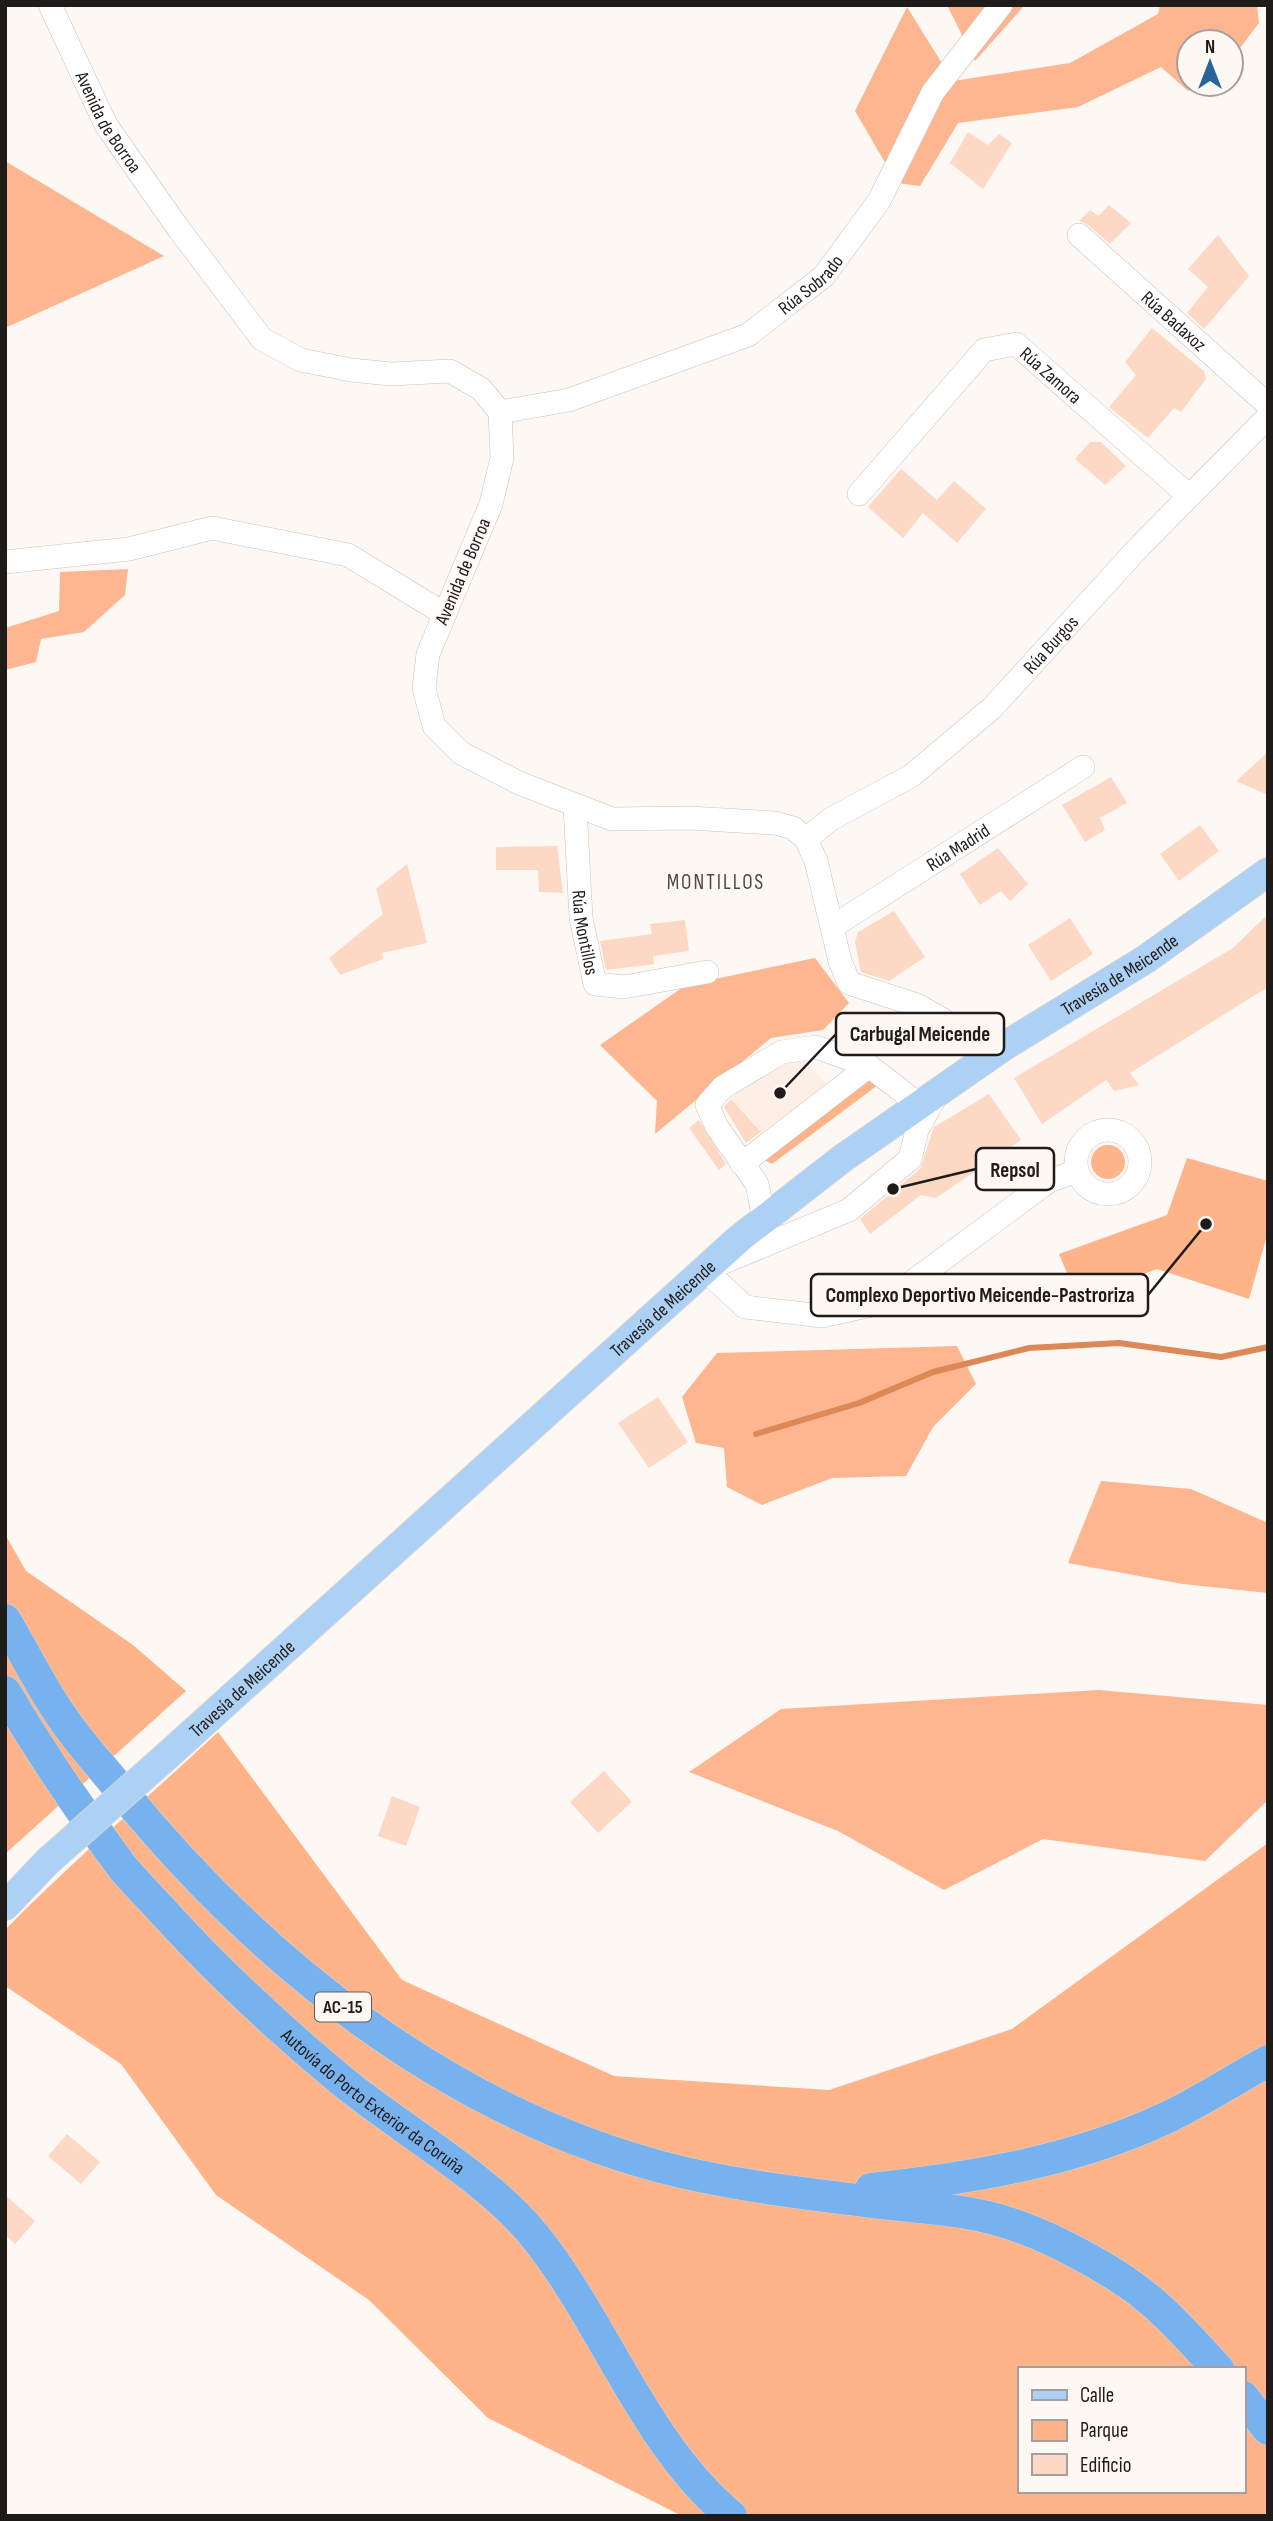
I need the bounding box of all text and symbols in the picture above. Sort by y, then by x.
north arrow [1175,28,1245,98]
text: N [1205,36,1215,59]
street label: Avenida de Borroa [69,67,146,178]
street label: Rúa Sobrado [774,251,849,320]
street label: Rúa Badaxoz [1136,287,1211,357]
street label: Rúa Zamora [1014,343,1086,409]
street label: Avenida de Borroa [430,515,496,629]
street label: Rúa Burgos [1019,611,1084,679]
street label: Rúa Madrid [923,820,994,877]
district label: MONTILLOS [667,870,765,895]
street label: Rúa Montillos [567,889,603,977]
street label: Travesía de Meicende [1057,930,1183,1021]
callout: Carbugal Meicende [836,1013,1004,1055]
text: Carbugal Meicende [850,1022,990,1047]
callout: Repsol [976,1148,1054,1190]
text: Repsol [990,1158,1040,1183]
street label: Travesía de Meicende [606,1256,721,1363]
callout: Complexo Deportivo Meicende-Pastroriza [811,1274,1148,1316]
text: Complexo Deportivo Meicende-Pastroriza [825,1283,1135,1308]
street label: Travesía de Meicende [185,1636,300,1743]
road number: AC-15 [315,1993,371,2022]
street label: Autovía do Porto Exterior da Coruña [275,2024,469,2180]
legend [1018,2367,1245,2493]
text: Calle [1080,2383,1114,2408]
text: Parque [1080,2418,1128,2443]
text: Edificio [1080,2453,1131,2478]

